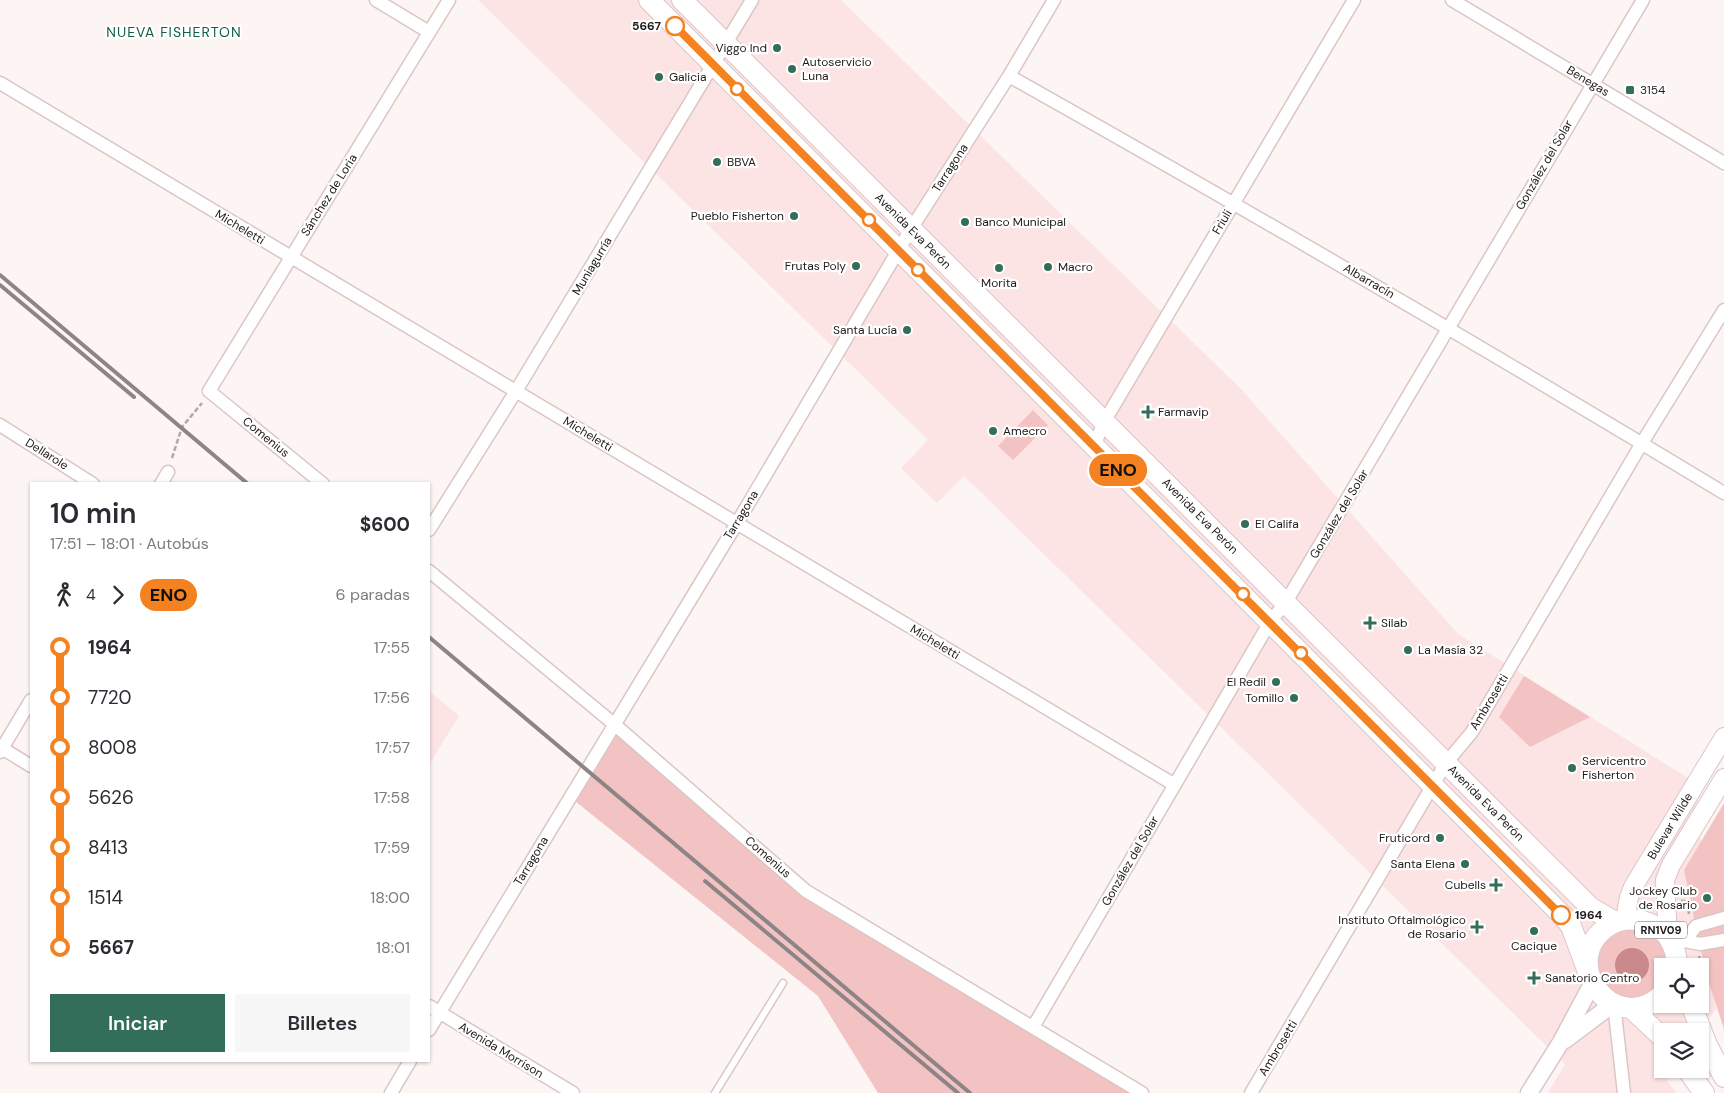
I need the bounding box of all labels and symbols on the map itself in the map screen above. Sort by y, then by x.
marker: 5667 [665,16,685,36]
place label: 5667 [632,18,662,34]
district label: NUEVA FISHERTON [106,23,242,41]
place label: Viggo Ind [715,40,767,56]
marker: Viggo Ind [771,42,783,54]
place label: Autoservicio Luna [802,54,872,84]
street label: Benegas [1564,62,1612,100]
marker: Autoservicio Luna [786,63,798,75]
place label: Galicia [669,69,706,85]
marker: Galicia [653,71,665,83]
unlabelled marker [730,82,744,96]
place label: 3154 [1640,82,1665,98]
marker: 3154 [1624,84,1636,96]
street label: González del Solar [1512,117,1577,213]
street label: Tarragona [928,141,972,195]
street label: Sánchez de Loria [297,151,361,239]
place label: BBVA [727,154,756,170]
marker: BBVA [711,156,723,168]
street label: Avenida Eva Perón [871,189,955,273]
street label: Micheletti [212,206,268,248]
street label: Friuli [1208,207,1236,237]
place label: Pueblo Fisherton [691,208,784,224]
marker: Pueblo Fisherton [788,210,800,222]
unlabelled marker [862,213,876,227]
place label: Banco Municipal [975,214,1066,230]
marker: Banco Municipal [959,216,971,228]
street label: Muniagurría [568,234,616,298]
place label: Frutas Poly [785,258,846,274]
place label: Macro [1058,259,1093,275]
marker: Frutas Poly [850,260,862,272]
street label: Albarracín [1341,260,1398,302]
marker: Macro [1042,261,1054,273]
marker: Morita [993,262,1005,274]
unlabelled marker [911,263,925,277]
place label: Morita [981,275,1017,291]
place label: Santa Lucía [833,322,897,338]
marker: Santa Lucía [901,324,913,336]
place label: Farmavip [1158,404,1209,420]
marker: Farmavip [1142,406,1154,418]
street label: Comenius [239,413,293,461]
street label: Micheletti [560,413,616,455]
place label: Amecro [1003,423,1047,439]
marker: Amecro [987,425,999,437]
street label: Dellarole [23,435,72,474]
line badge: ENO [1089,454,1147,486]
street label: González del Solar [1306,466,1372,562]
street label: Avenida Eva Perón [1158,474,1242,558]
street label: Tarragona [720,487,762,543]
place label: El Califa [1255,516,1299,532]
marker: El Califa [1239,518,1251,530]
unlabelled marker [1236,587,1250,601]
place label: Silab [1381,615,1408,631]
marker: Silab [1363,616,1377,630]
street label: Micheletti [907,621,963,663]
place label: La Masía 32 [1418,642,1483,658]
marker: La Masía 32 [1402,644,1414,656]
unlabelled marker [1294,646,1308,660]
street label: Ambrosetti [1466,671,1512,733]
place label: El Redil [1227,674,1266,690]
marker: El Redil [1270,676,1282,688]
place label: Tomillo [1245,690,1284,706]
marker: Tomillo [1288,692,1300,704]
place label: Servicentro Fisherton [1582,753,1646,783]
street label: Avenida Eva Perón [1444,761,1528,845]
marker: Servicentro Fisherton [1566,762,1578,774]
street label: Bulevar Wilde [1644,790,1696,862]
street label: González del Solar [1098,813,1163,909]
place label: Fruticord [1379,830,1430,846]
marker: Fruticord [1434,832,1446,844]
street label: Tarragona [510,833,552,889]
street label: Comenius [742,833,794,881]
place label: Santa Elena [1391,856,1455,872]
marker: Santa Elena [1459,858,1471,870]
place label: Cubells [1445,877,1486,893]
marker: Cubells [1490,879,1502,891]
place label: Jockey Club de Rosario [1629,883,1697,913]
marker: Jockey Club de Rosario [1701,892,1713,904]
marker: 1964 [1551,905,1571,925]
place label: 1964 [1575,907,1603,923]
place label: Instituto Oftalmológico de Rosario [1338,912,1466,942]
marker: Instituto Oftalmológico de Rosario [1470,920,1484,934]
road number: RN1V09 [1635,922,1687,938]
marker: Cacique [1528,925,1540,937]
place label: Cacique [1511,938,1557,954]
place label: Sanatorio Centro [1545,970,1639,986]
marker: Sanatorio Centro [1527,971,1541,985]
street label: Ambrosetti [1255,1017,1301,1079]
street label: Avenida Morrison [456,1018,546,1082]

